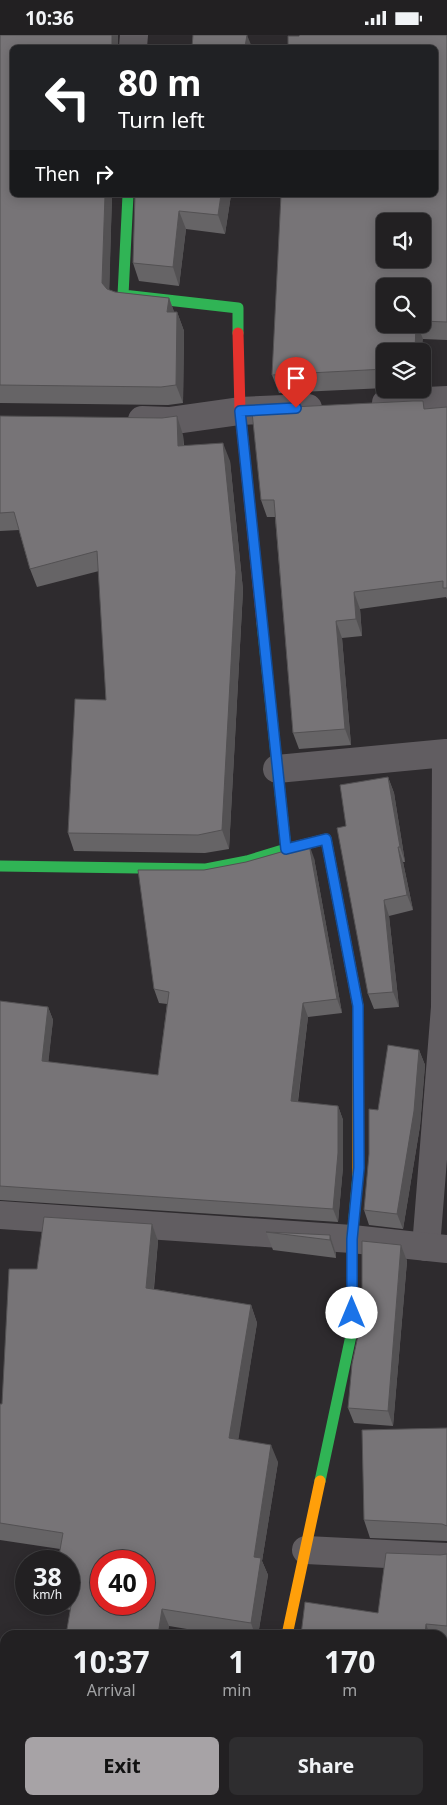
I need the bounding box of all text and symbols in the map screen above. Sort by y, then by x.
text: 10:36 [25,5,74,31]
text: 80 m [118,59,201,106]
icon: left [35,65,100,130]
text: Turn left [118,104,205,134]
icon: right [90,160,118,188]
text: Then [35,161,80,187]
map controls [376,213,431,398]
button: sound [376,213,431,268]
button: search [376,278,431,333]
button: layers [376,343,431,398]
pin [275,357,317,408]
icon: arrive [282,364,310,392]
position arrow [325,1286,377,1338]
speed limit sign: 40 [90,1550,155,1615]
text: 38 [33,1559,62,1593]
text: km/h [33,1586,62,1603]
text: 10:37 [73,1641,150,1682]
text: 1 [228,1641,245,1682]
text: 170 [324,1641,375,1682]
text: Arrival [87,1679,136,1701]
text: min [222,1679,251,1701]
text: m [342,1679,357,1701]
button: Exit [25,1737,219,1795]
button: Share [229,1737,423,1795]

